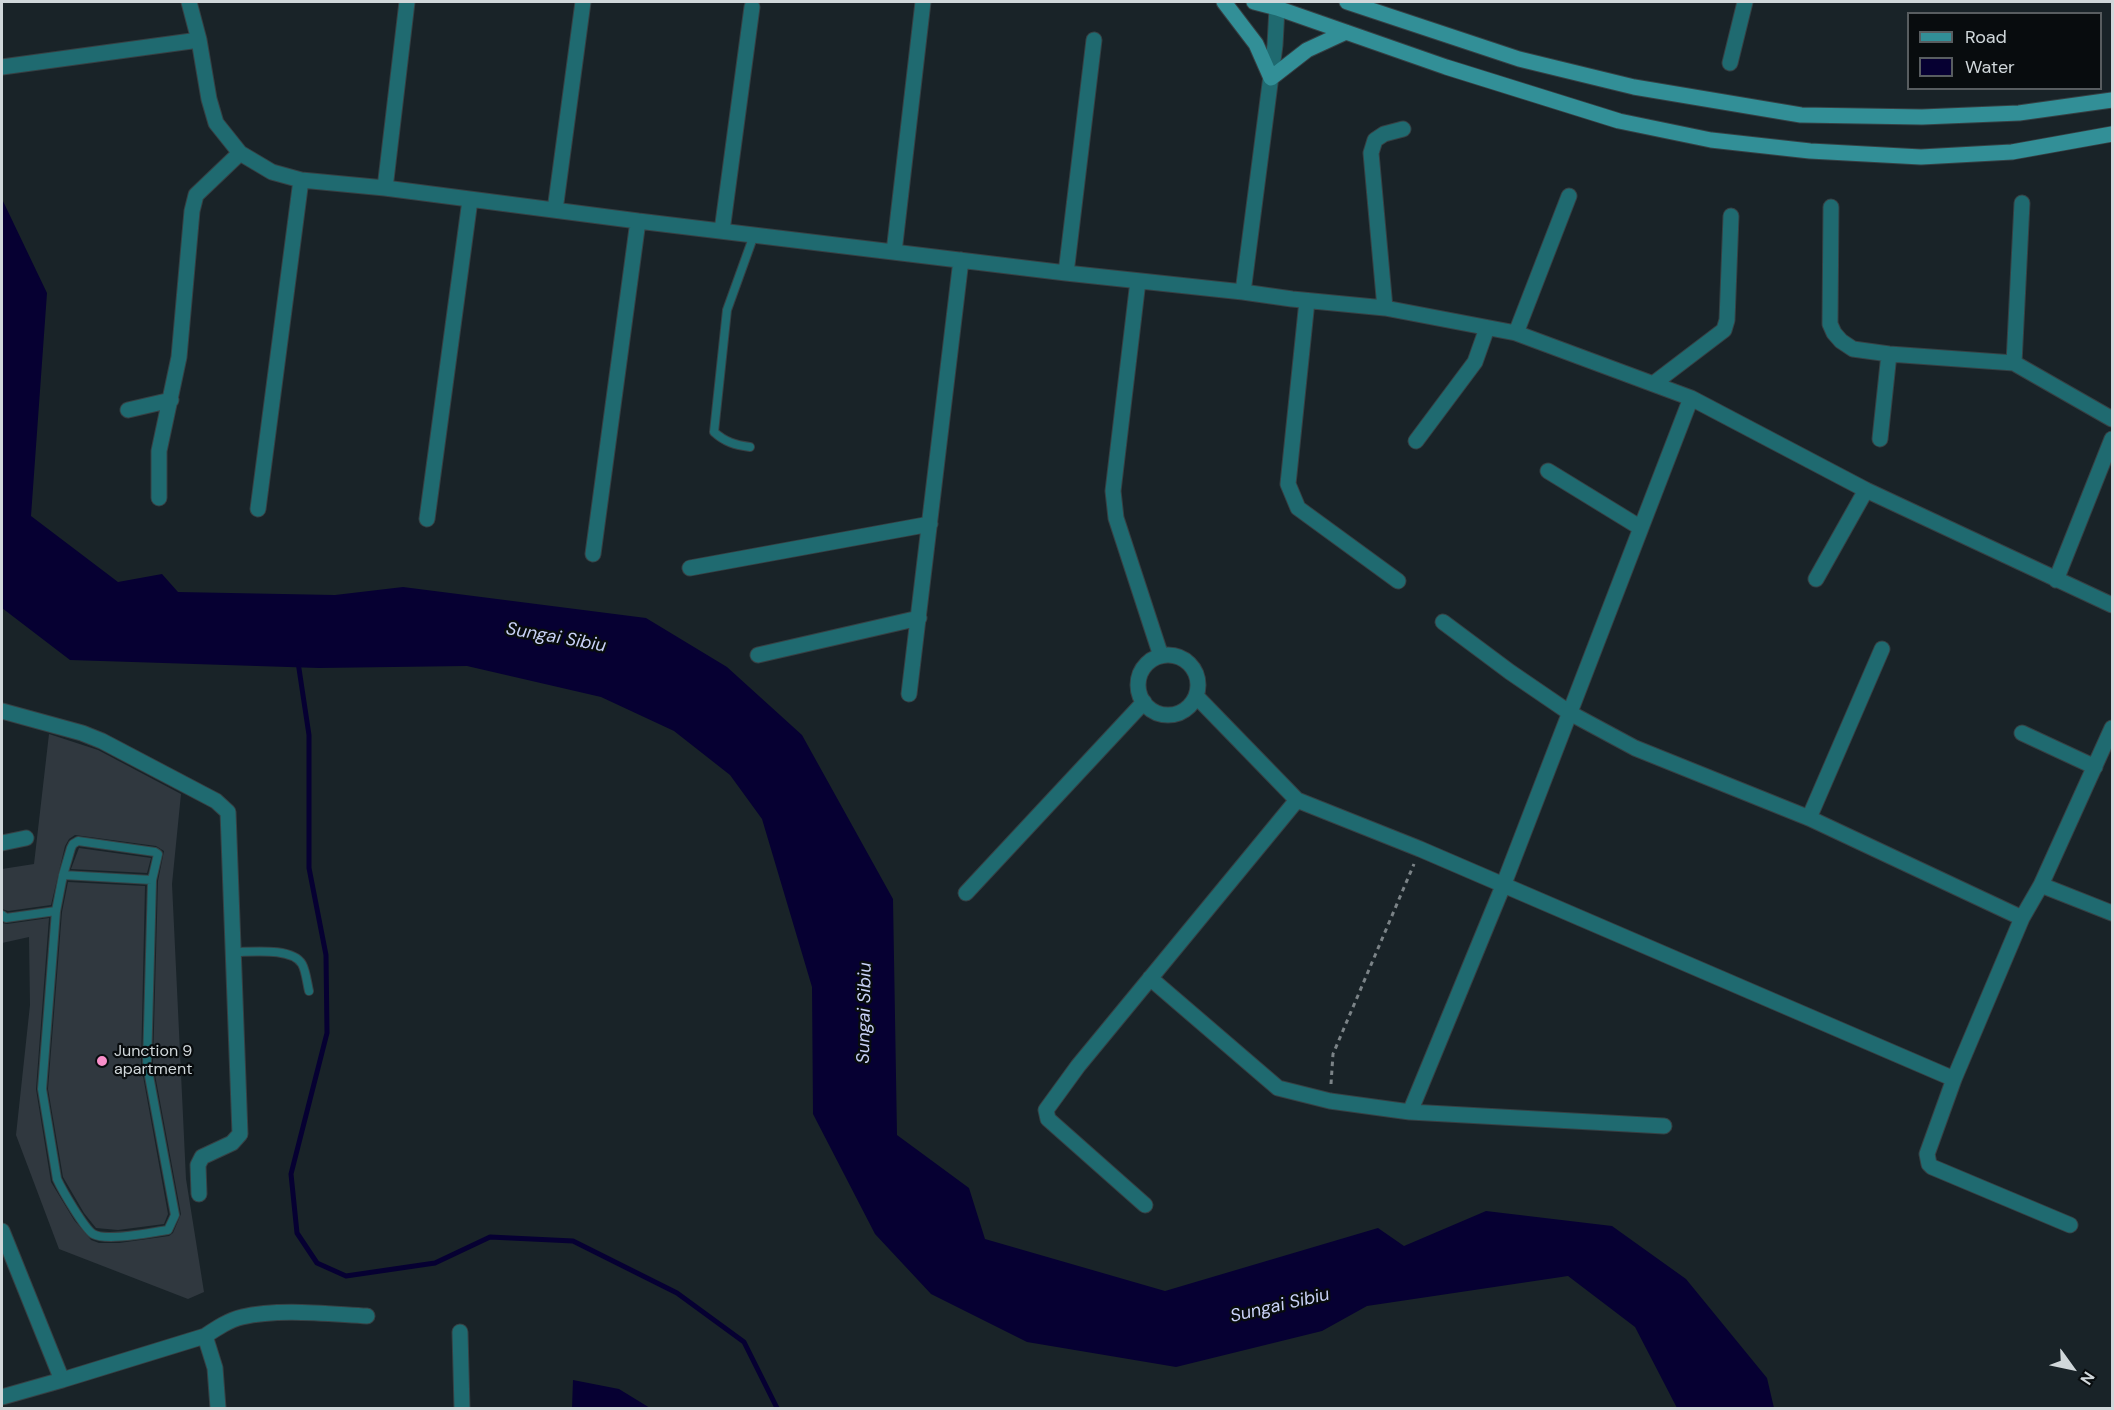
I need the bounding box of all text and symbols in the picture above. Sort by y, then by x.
legend [1907,12,2102,90]
text: Road [1965,25,2007,49]
text: Water [1965,55,2015,79]
water label: Sungai Sibiu [504,619,608,657]
water label: Sungai Sibiu [853,962,877,1064]
place label: Junction 9 apartment [114,1042,192,1080]
marker: Junction 9 apartment [95,1054,109,1068]
water label: Sungai Sibiu [1228,1284,1332,1328]
north arrow [2042,1338,2102,1398]
text: N [2076,1367,2100,1389]

